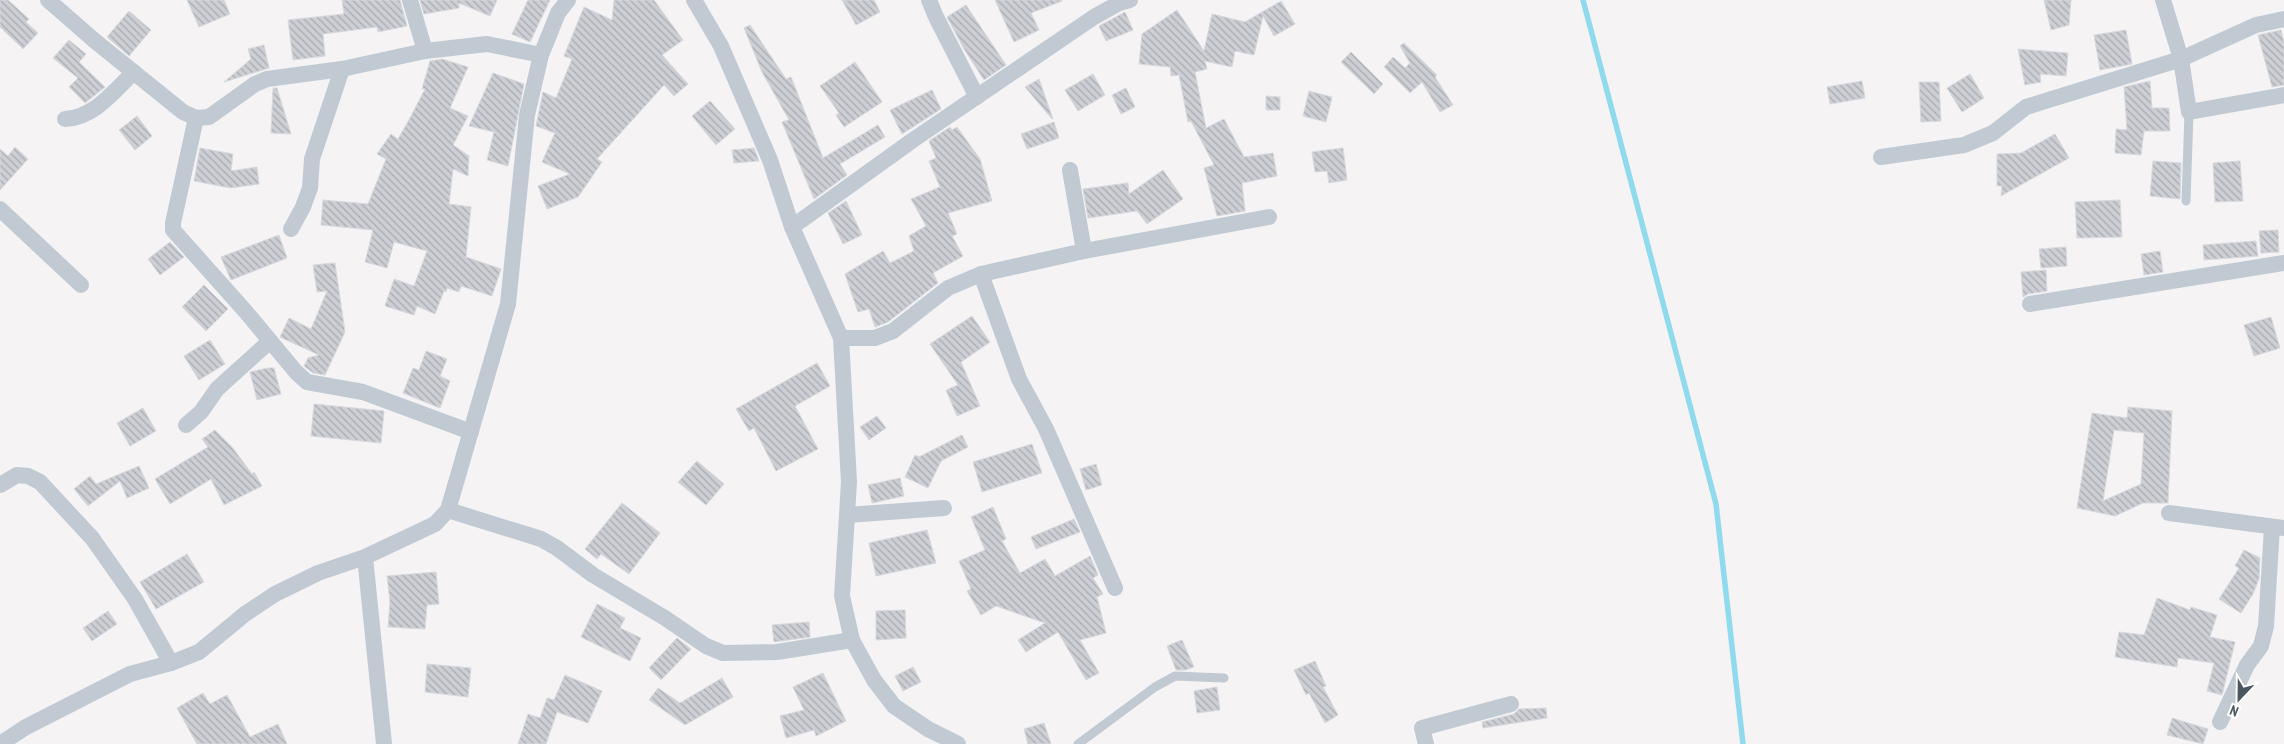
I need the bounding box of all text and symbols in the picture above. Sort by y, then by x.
north arrow [2214,674,2264,724]
text: N [2227,701,2241,721]

